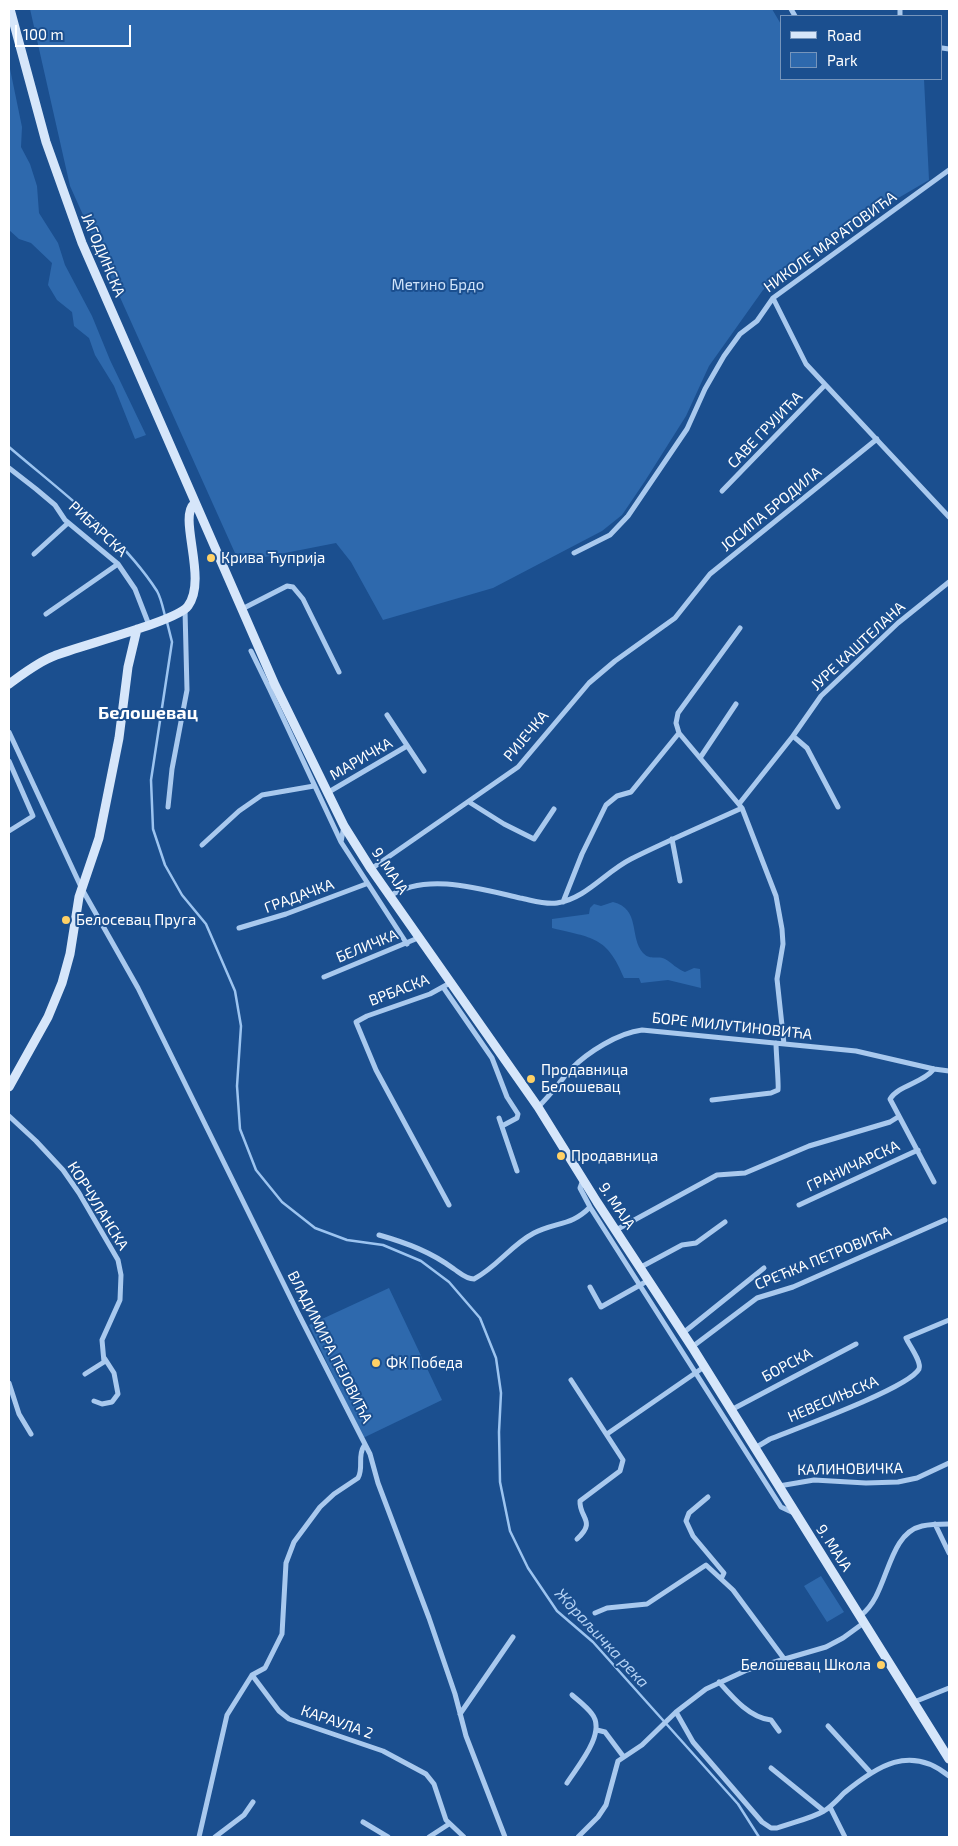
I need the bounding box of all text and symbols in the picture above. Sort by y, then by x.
scale bar [18,15,134,47]
legend [780,15,943,80]
text: 100 m [23,25,64,43]
text: Road [827,26,862,44]
text: Park [827,51,858,69]
street label: НИКОЛЕ МАРАТОВИЋА [760,188,900,296]
street label: ЈАГОДИНСКА [77,210,129,300]
park label: Метино Брдо [392,276,484,294]
street label: САВЕ ГРУЈИЋА [724,388,806,472]
street label: ЈОСИПА БРОДИЛА [717,463,825,555]
street label: РИБАРСКА [65,497,131,561]
place label: Крива Ћуприја [221,549,325,567]
marker: Крива Ћуприја [205,552,217,564]
street label: ЈУРЕ КАШТЕЛАНА [807,598,909,694]
district label: Белошевац [98,702,198,724]
street label: РИЈЕЧКА [500,707,552,765]
street label: МАРИЧКА [326,734,396,784]
street label: 9. МАЈА [368,844,412,898]
street label: ГРАДАЧКА [262,875,336,917]
place label: Белосевац Пруга [76,911,196,929]
marker: Белосевац Пруга [60,914,72,926]
street label: БЕЛИЧКА [333,925,401,967]
street label: ВРБАСКА [366,970,432,1010]
street label: БОРЕ МИЛУТИНОВИЋА [651,1009,813,1043]
place label: Продавница Белошевац [541,1061,628,1096]
marker: Продавница Белошевац [525,1073,537,1085]
street label: ГРАНИЧАРСКА [804,1137,902,1195]
place label: Продавница [571,1147,658,1165]
marker: Продавница [555,1150,567,1162]
street label: КОРЧУЛАНСКА [64,1158,132,1254]
street label: 9. МАЈА [595,1179,639,1233]
street label: СРЕЋКА ПЕТРОВИЋА [752,1222,894,1294]
street label: ВЛАДИМИРА ПЕЈОВИЋА [284,1268,376,1426]
street label: БОРСКА [759,1344,815,1386]
place label: ФК Победа [386,1354,463,1372]
marker: ФК Победа [370,1357,382,1369]
street label: НЕВЕСИЊСКА [785,1372,881,1426]
street label: КАЛИНОВИЧКА [797,1459,903,1479]
street label: 9. МАЈА [812,1521,856,1575]
water label: Ждраљичка река [551,1584,653,1692]
place label: Белошевац Школа [741,1656,871,1674]
marker: Белошевац Школа [875,1659,887,1671]
street label: КАРАУЛА 2 [299,1701,375,1743]

